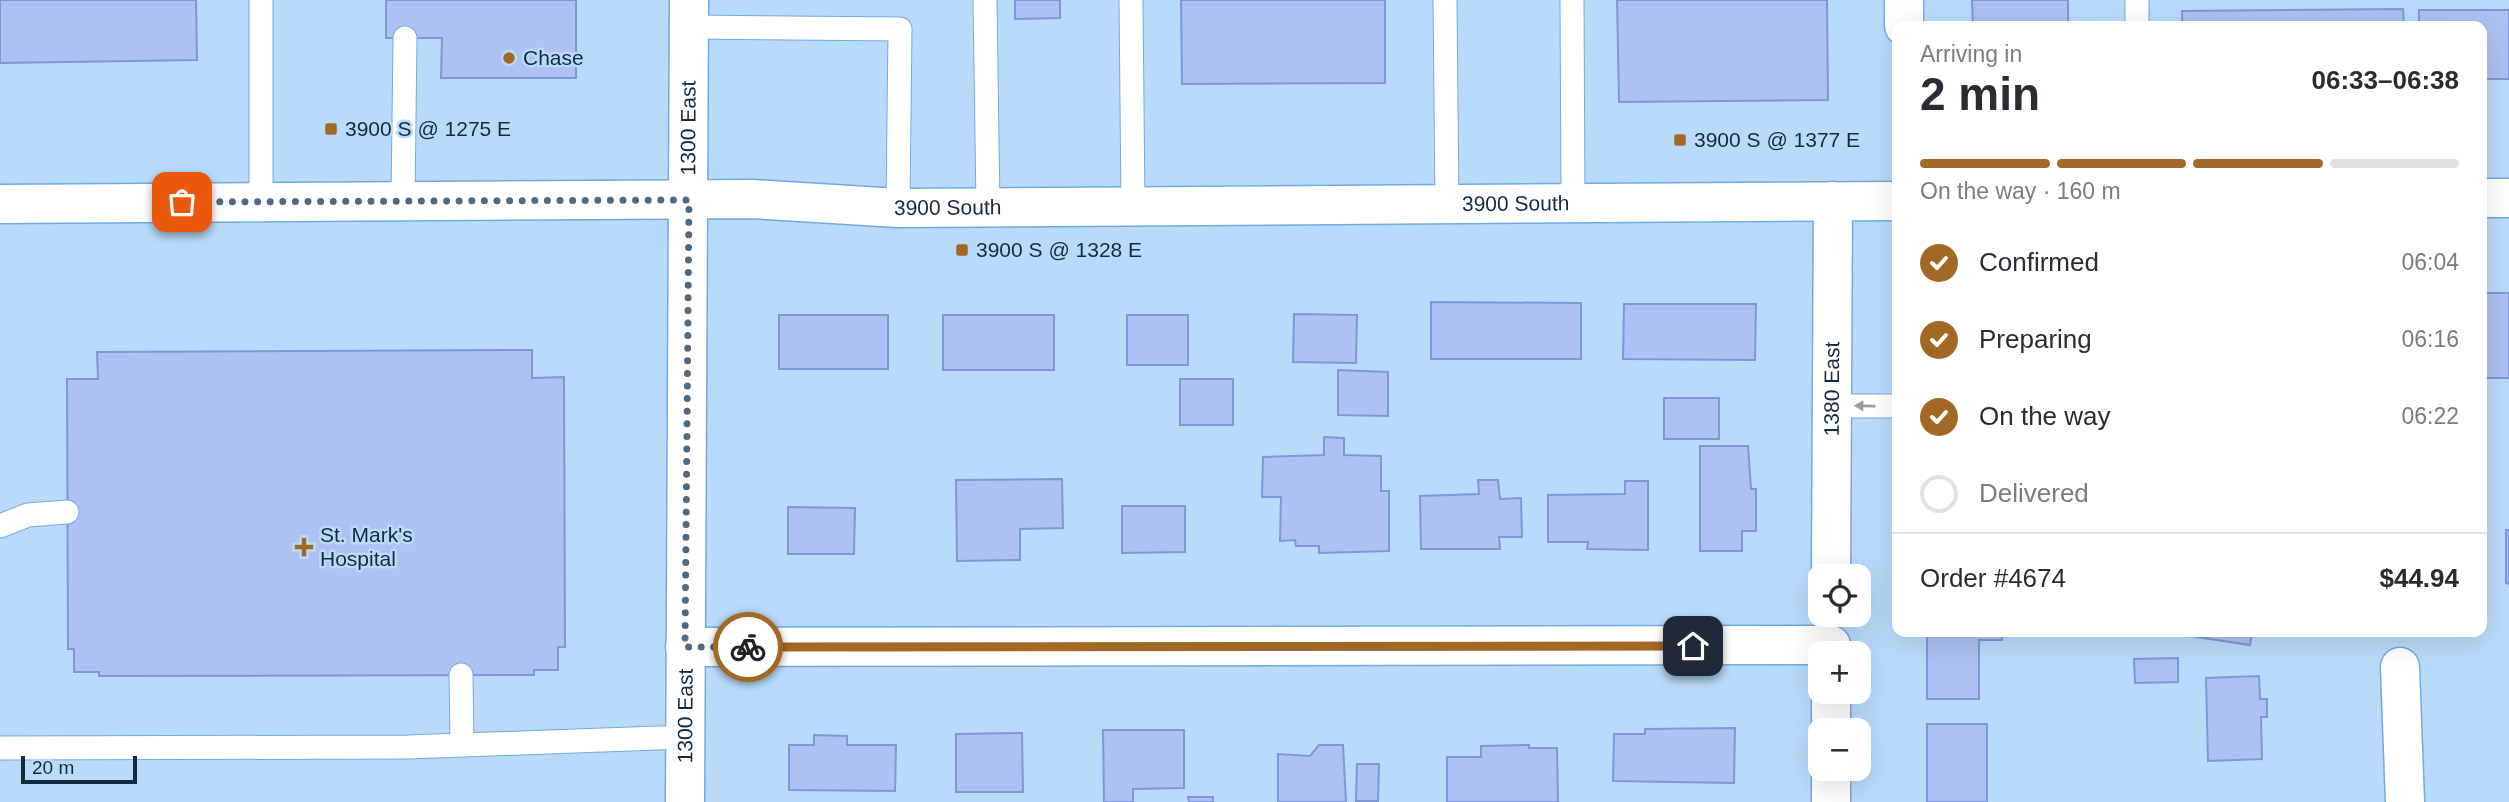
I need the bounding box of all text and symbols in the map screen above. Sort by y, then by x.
text: Arriving in [1920,41,2022,67]
place label: Chase [523,46,584,69]
marker: Chase [501,50,517,66]
text: 06:33–06:38 [2312,65,2459,95]
text: 2 min [1920,68,2040,120]
street label: 1300 East [676,80,700,175]
place label: 3900 S @ 1275 E [345,117,511,140]
marker: 3900 S @ 1275 E [323,121,339,137]
place label: 3900 S @ 1377 E [1694,128,1860,151]
marker: 3900 S @ 1377 E [1672,132,1688,148]
pin [152,172,212,232]
text: On the way · 160 m [1920,178,2121,204]
icon: bag [163,183,201,221]
street label: 3900 South [1462,191,1570,215]
street label: 3900 South [894,195,1002,219]
place label: 3900 S @ 1328 E [976,238,1142,261]
marker: 3900 S @ 1328 E [954,242,970,258]
icon: check [1920,244,1958,282]
text: Confirmed [1979,247,2099,277]
text: 06:04 [2401,249,2459,275]
icon: check [1920,321,1958,359]
text: Preparing [1979,324,2092,354]
text: 06:16 [2401,326,2459,352]
street label: 1380 East [1820,341,1843,436]
icon: check [1920,398,1958,436]
one-way arrow [1853,400,1875,412]
text: On the way [1979,401,2111,431]
text: 06:22 [2401,403,2459,429]
text: Delivered [1979,478,2089,508]
place label: St. Mark's Hospital [320,523,413,570]
marker: St. Mark's Hospital [294,537,314,557]
text: Order #4674 [1920,563,2066,593]
text: $44.94 [2379,563,2459,593]
map controls [1808,564,1871,781]
button: locate [1808,564,1871,627]
courier [713,612,783,682]
pin [1663,616,1723,676]
icon: home [1674,627,1712,665]
icon: bike [729,628,767,666]
button: + [1808,641,1871,704]
street label: 1300 East [673,668,697,763]
button: − [1808,718,1871,781]
scale bar [21,753,136,785]
text: 20 m [32,757,74,778]

